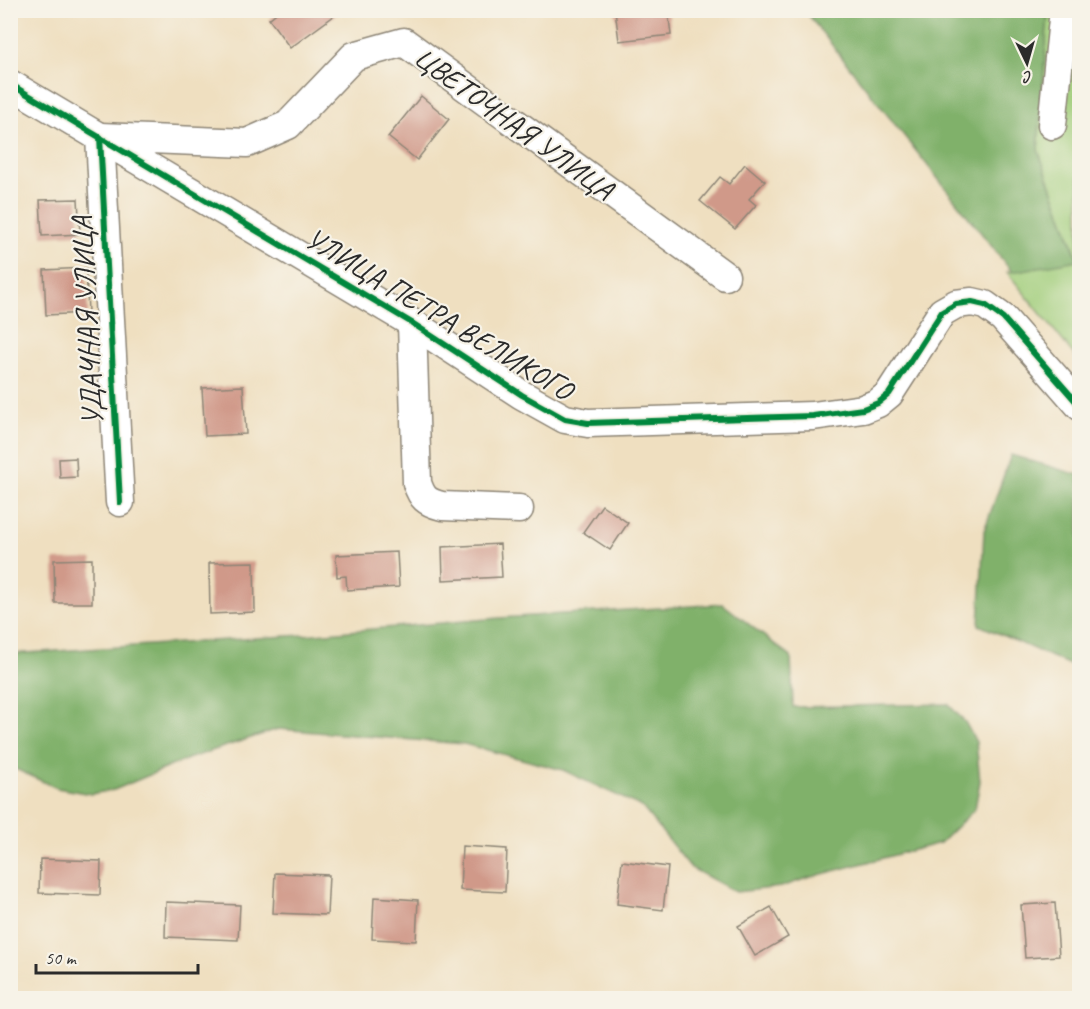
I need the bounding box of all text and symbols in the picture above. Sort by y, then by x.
north arrow [997,33,1057,93]
street label: ЦВЕТОЧНАЯ УЛИЦА [407,38,623,209]
text: С [1021,67,1033,87]
street label: УДАЧНАЯ УЛИЦА [62,214,111,426]
street label: УЛИЦА ПЕТРА ВЕЛИКОГО [298,219,582,411]
scale bar [36,937,198,975]
text: 50 m [45,947,78,969]

